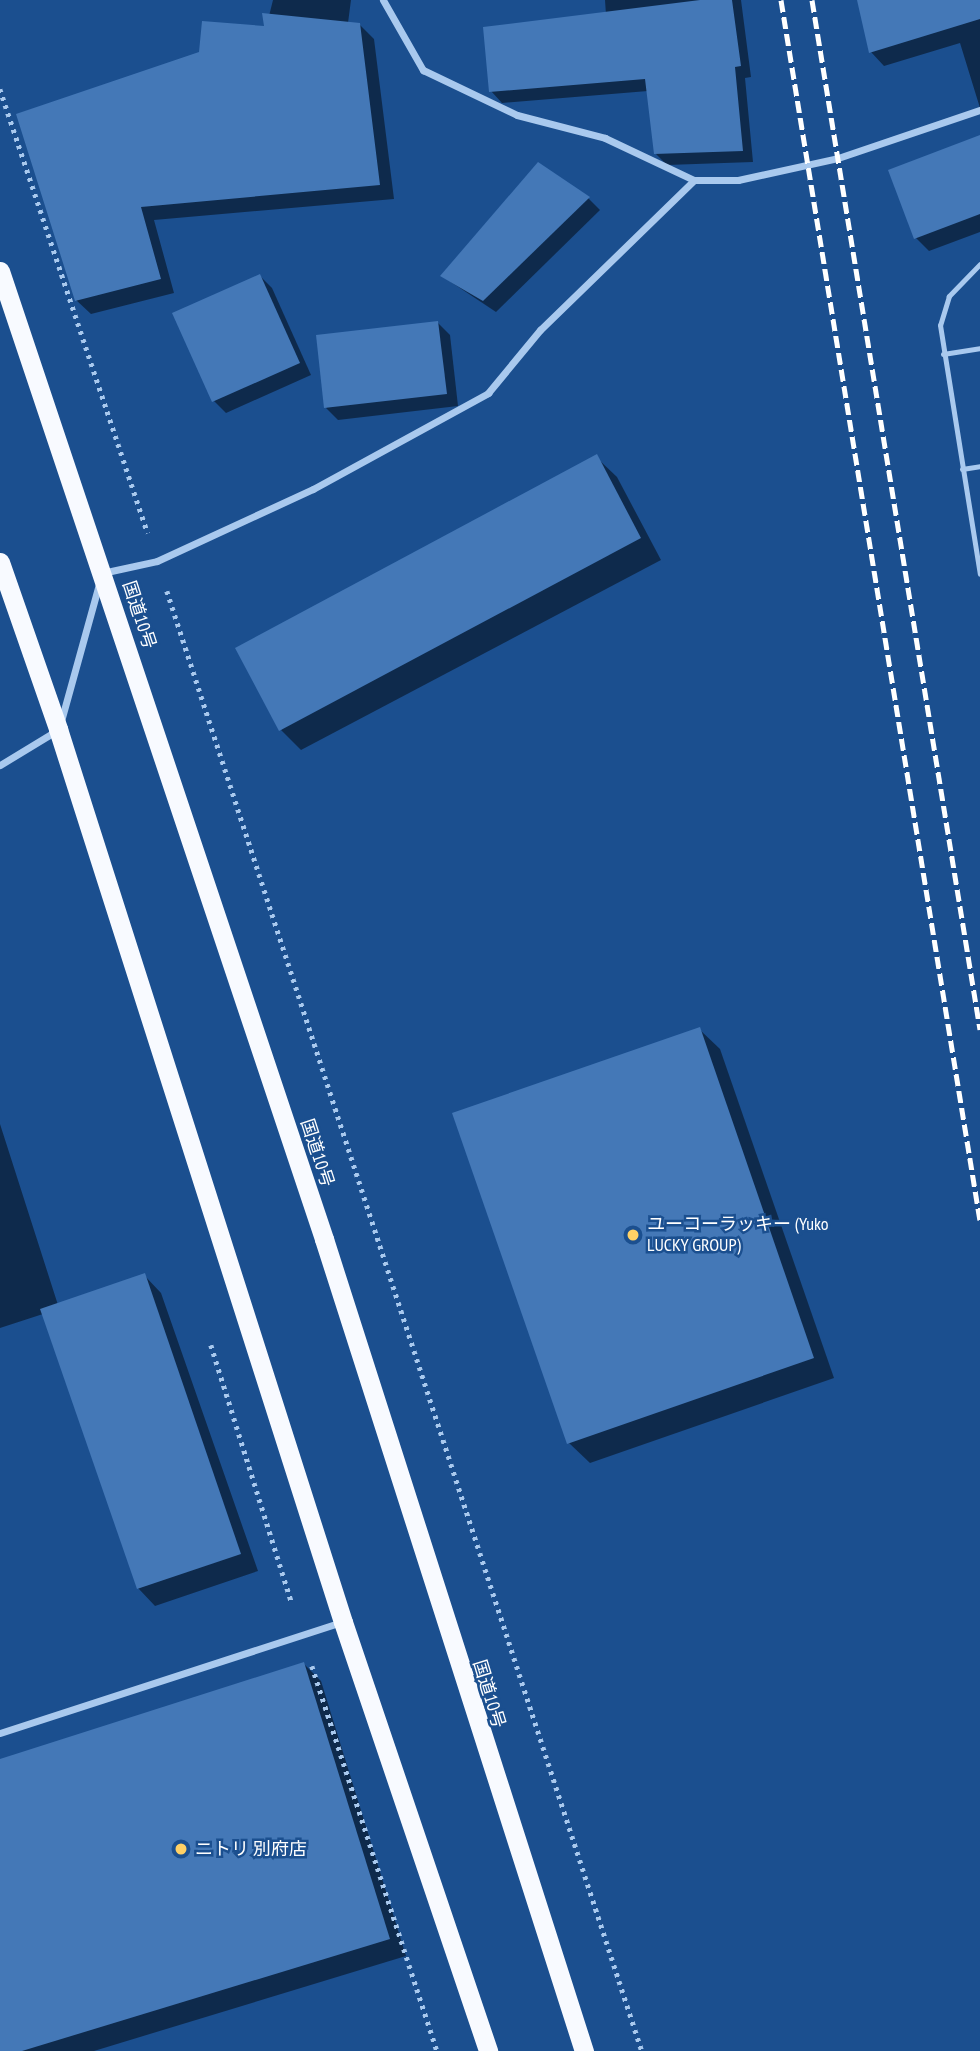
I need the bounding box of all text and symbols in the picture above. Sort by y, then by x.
street label: 国道10号 [118,578,160,652]
street label: 国道10号 [296,1116,338,1190]
place label: ユーコーラッキー (Yuko LUCKY GROUP) [647,1214,829,1256]
marker: ユーコーラッキー (Yuko LUCKY GROUP) [625,1227,641,1243]
street label: 国道10号 [468,1657,510,1731]
place label: ニトリ 別府店 [195,1838,307,1860]
marker: ニトリ 別府店 [173,1841,189,1857]

